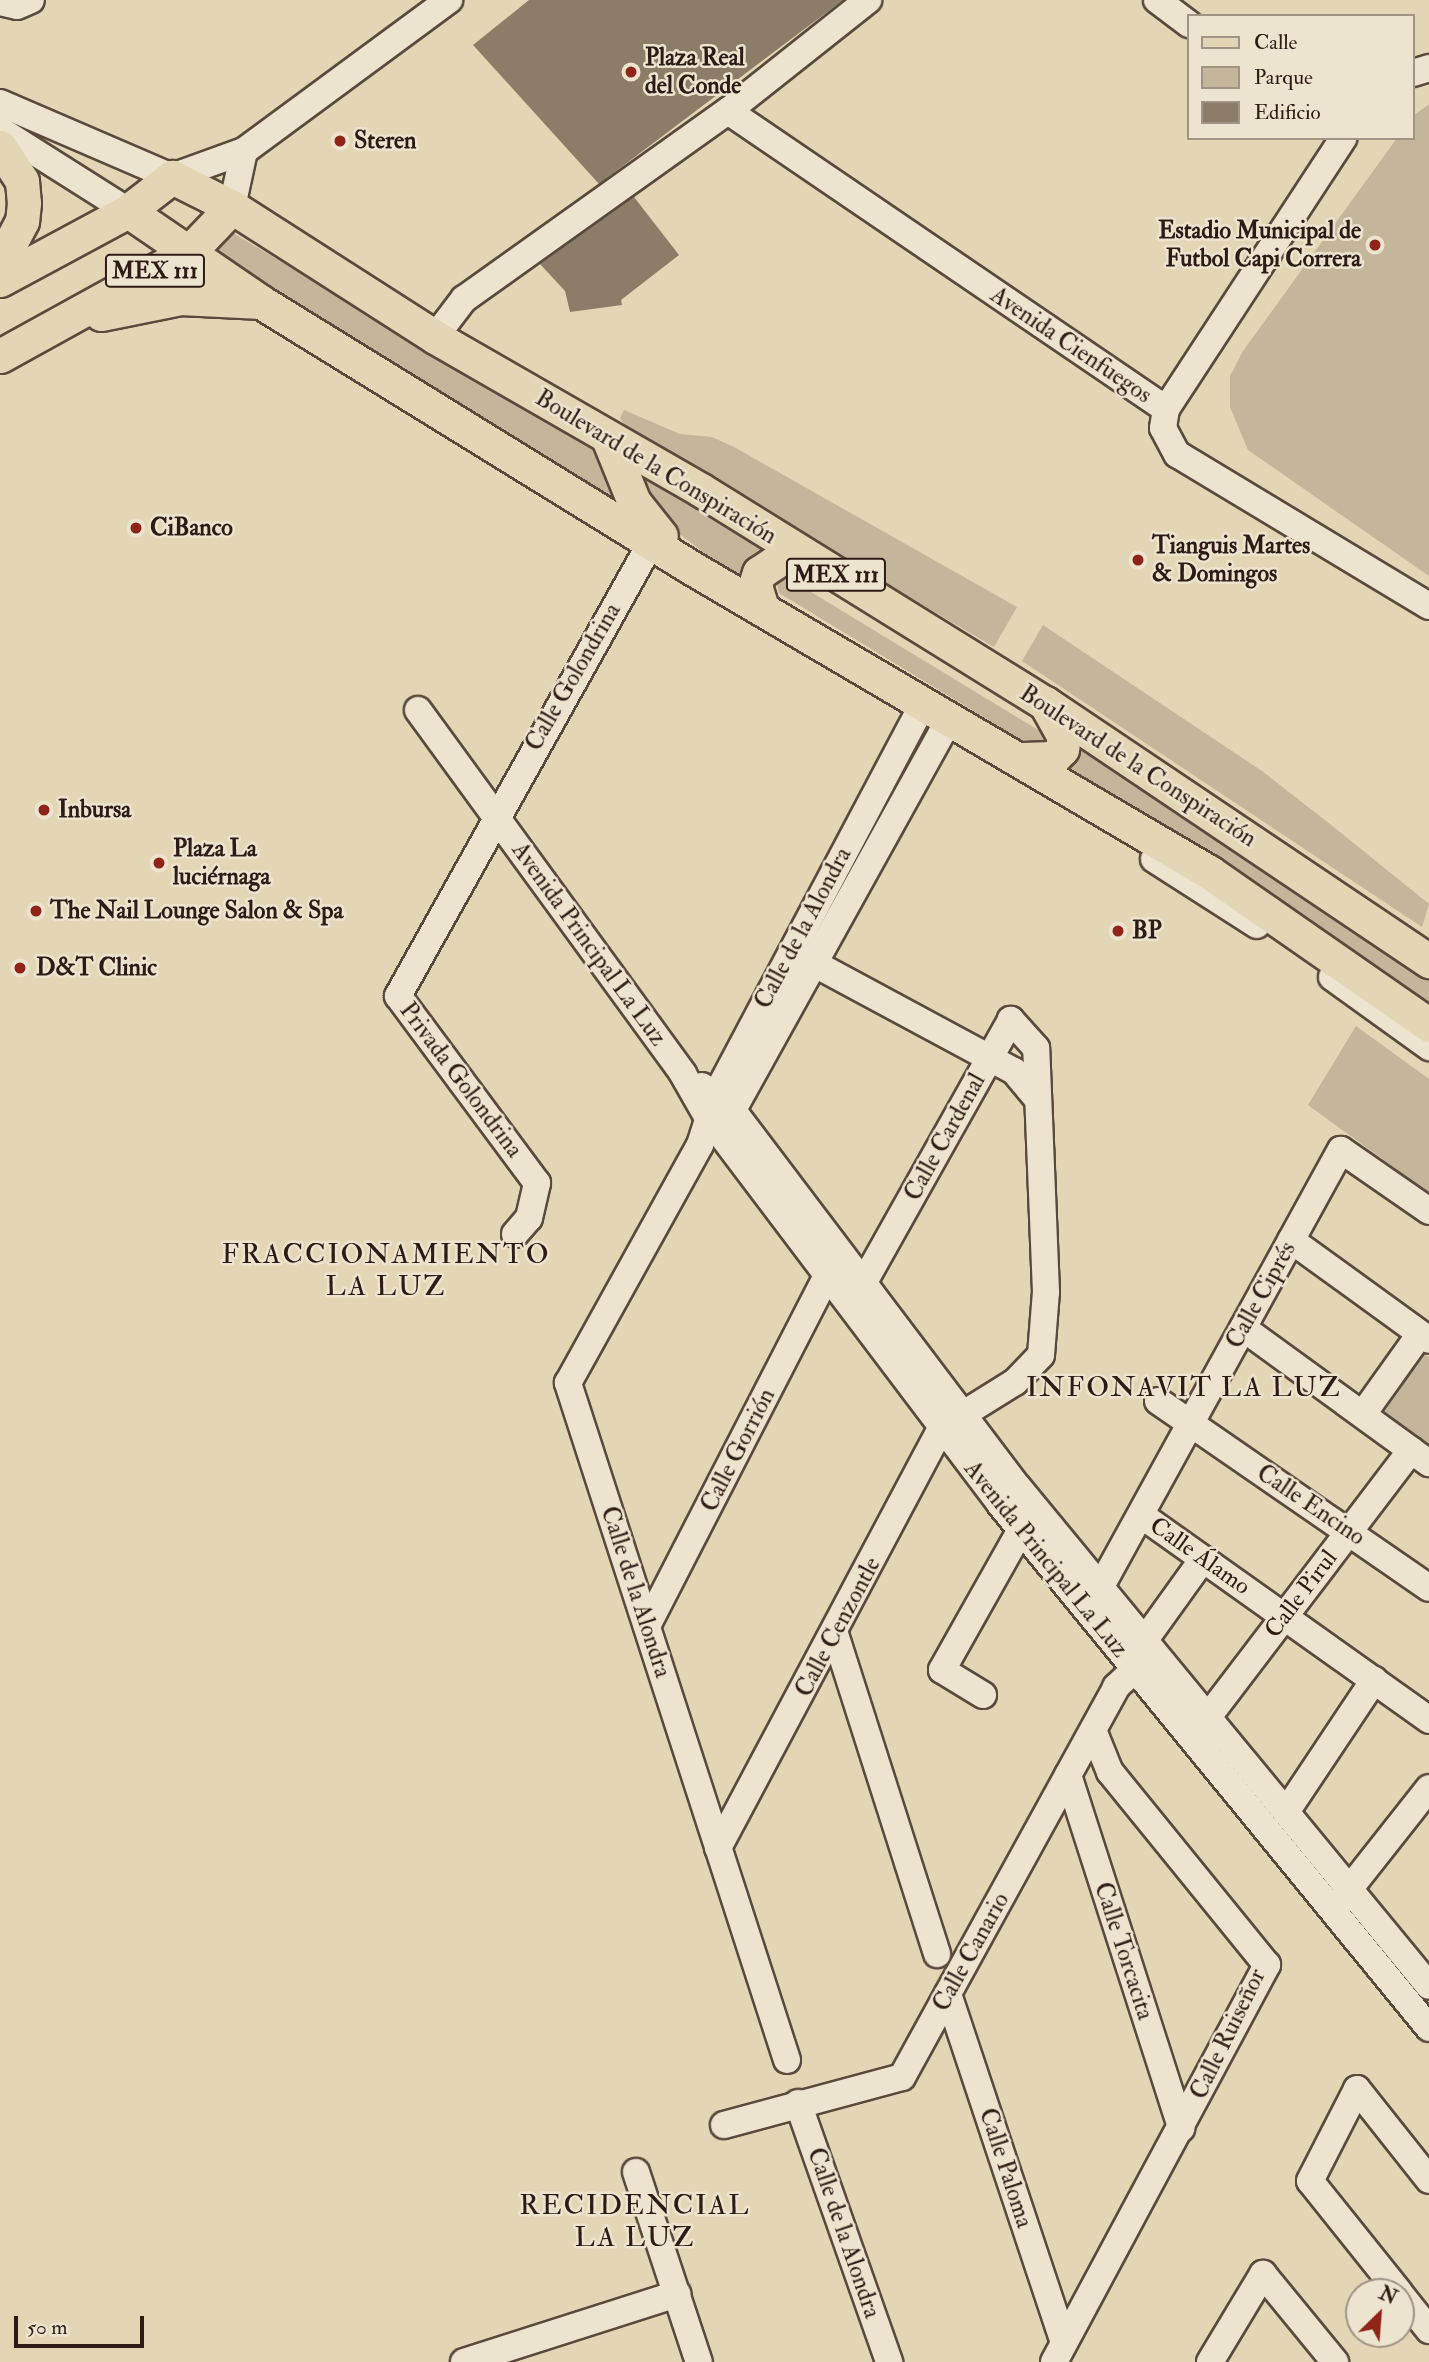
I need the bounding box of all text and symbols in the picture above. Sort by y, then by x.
legend [1188,14,1415,140]
text: Calle [1254,29,1297,56]
place label: Plaza Real del Conde [645,44,745,100]
marker: Plaza Real del Conde [623,64,639,80]
text: Parque [1254,64,1313,91]
text: Edificio [1254,99,1321,126]
place label: Steren [354,127,416,155]
marker: Steren [332,133,348,149]
place label: Estadio Municipal de Futbol Capi Correra [1158,217,1361,273]
marker: Estadio Municipal de Futbol Capi Correra [1367,237,1383,253]
road number: MEX 111 [104,252,206,290]
street label: Avenida Cienfuegos [985,280,1157,410]
street label: Boulevard de la Conspiración [530,383,782,551]
place label: CiBanco [150,514,233,542]
marker: CiBanco [128,520,144,536]
place label: Tianguis Martes & Domingos [1152,532,1310,588]
marker: Tianguis Martes & Domingos [1130,552,1146,568]
road number: MEX 111 [785,555,887,594]
street label: Calle Golondrina [519,598,627,756]
street label: Boulevard de la Conspiración [1014,679,1262,853]
place label: Inbursa [58,796,131,824]
marker: Inbursa [36,802,52,818]
place label: Plaza La luciérnaga [173,835,270,891]
street label: Avenida Principal La Luz [505,837,673,1051]
street label: Calle de la Alondra [748,842,858,1014]
marker: Plaza La luciérnaga [151,855,167,871]
place label: The Nail Lounge Salon & Spa [50,897,343,925]
marker: The Nail Lounge Salon & Spa [28,903,44,919]
place label: BP [1132,917,1162,945]
marker: BP [1110,923,1126,939]
place label: D&T Clinic [36,954,157,982]
marker: D&T Clinic [10,958,30,978]
street label: Privada Golondrina [393,997,529,1163]
street label: Calle Cardenal [898,1068,992,1206]
street label: Calle Ciprés [1220,1237,1302,1353]
district label: FRACCIONAMIENTO LA LUZ [223,1238,549,1304]
district label: INFONAVIT LA LUZ [1028,1371,1340,1405]
street label: Calle Gorrión [695,1384,781,1516]
street label: Avenida Principal La Luz [958,1455,1134,1663]
street label: Calle Encino [1251,1458,1371,1552]
street label: Calle de la Alondra [595,1503,677,1681]
street label: Calle Álamo [1144,1511,1256,1601]
street label: Calle Pirul [1259,1544,1343,1644]
street label: Calle Cenzontle [789,1552,887,1702]
street label: Calle Torcacita [1088,1879,1160,2023]
street label: Calle Canario [927,1888,1015,2016]
street label: Calle Ruiseñor [1184,1964,1272,2104]
street label: Calle Paloma [973,2105,1039,2231]
street label: Calle de la Alondra [801,2144,887,2322]
district label: RECIDENCIAL LA LUZ [521,2189,749,2255]
north arrow [1345,2278,1415,2348]
text: N [1375,2281,1401,2310]
scale bar [18,2302,147,2346]
text: 50 m [27,2314,68,2341]

